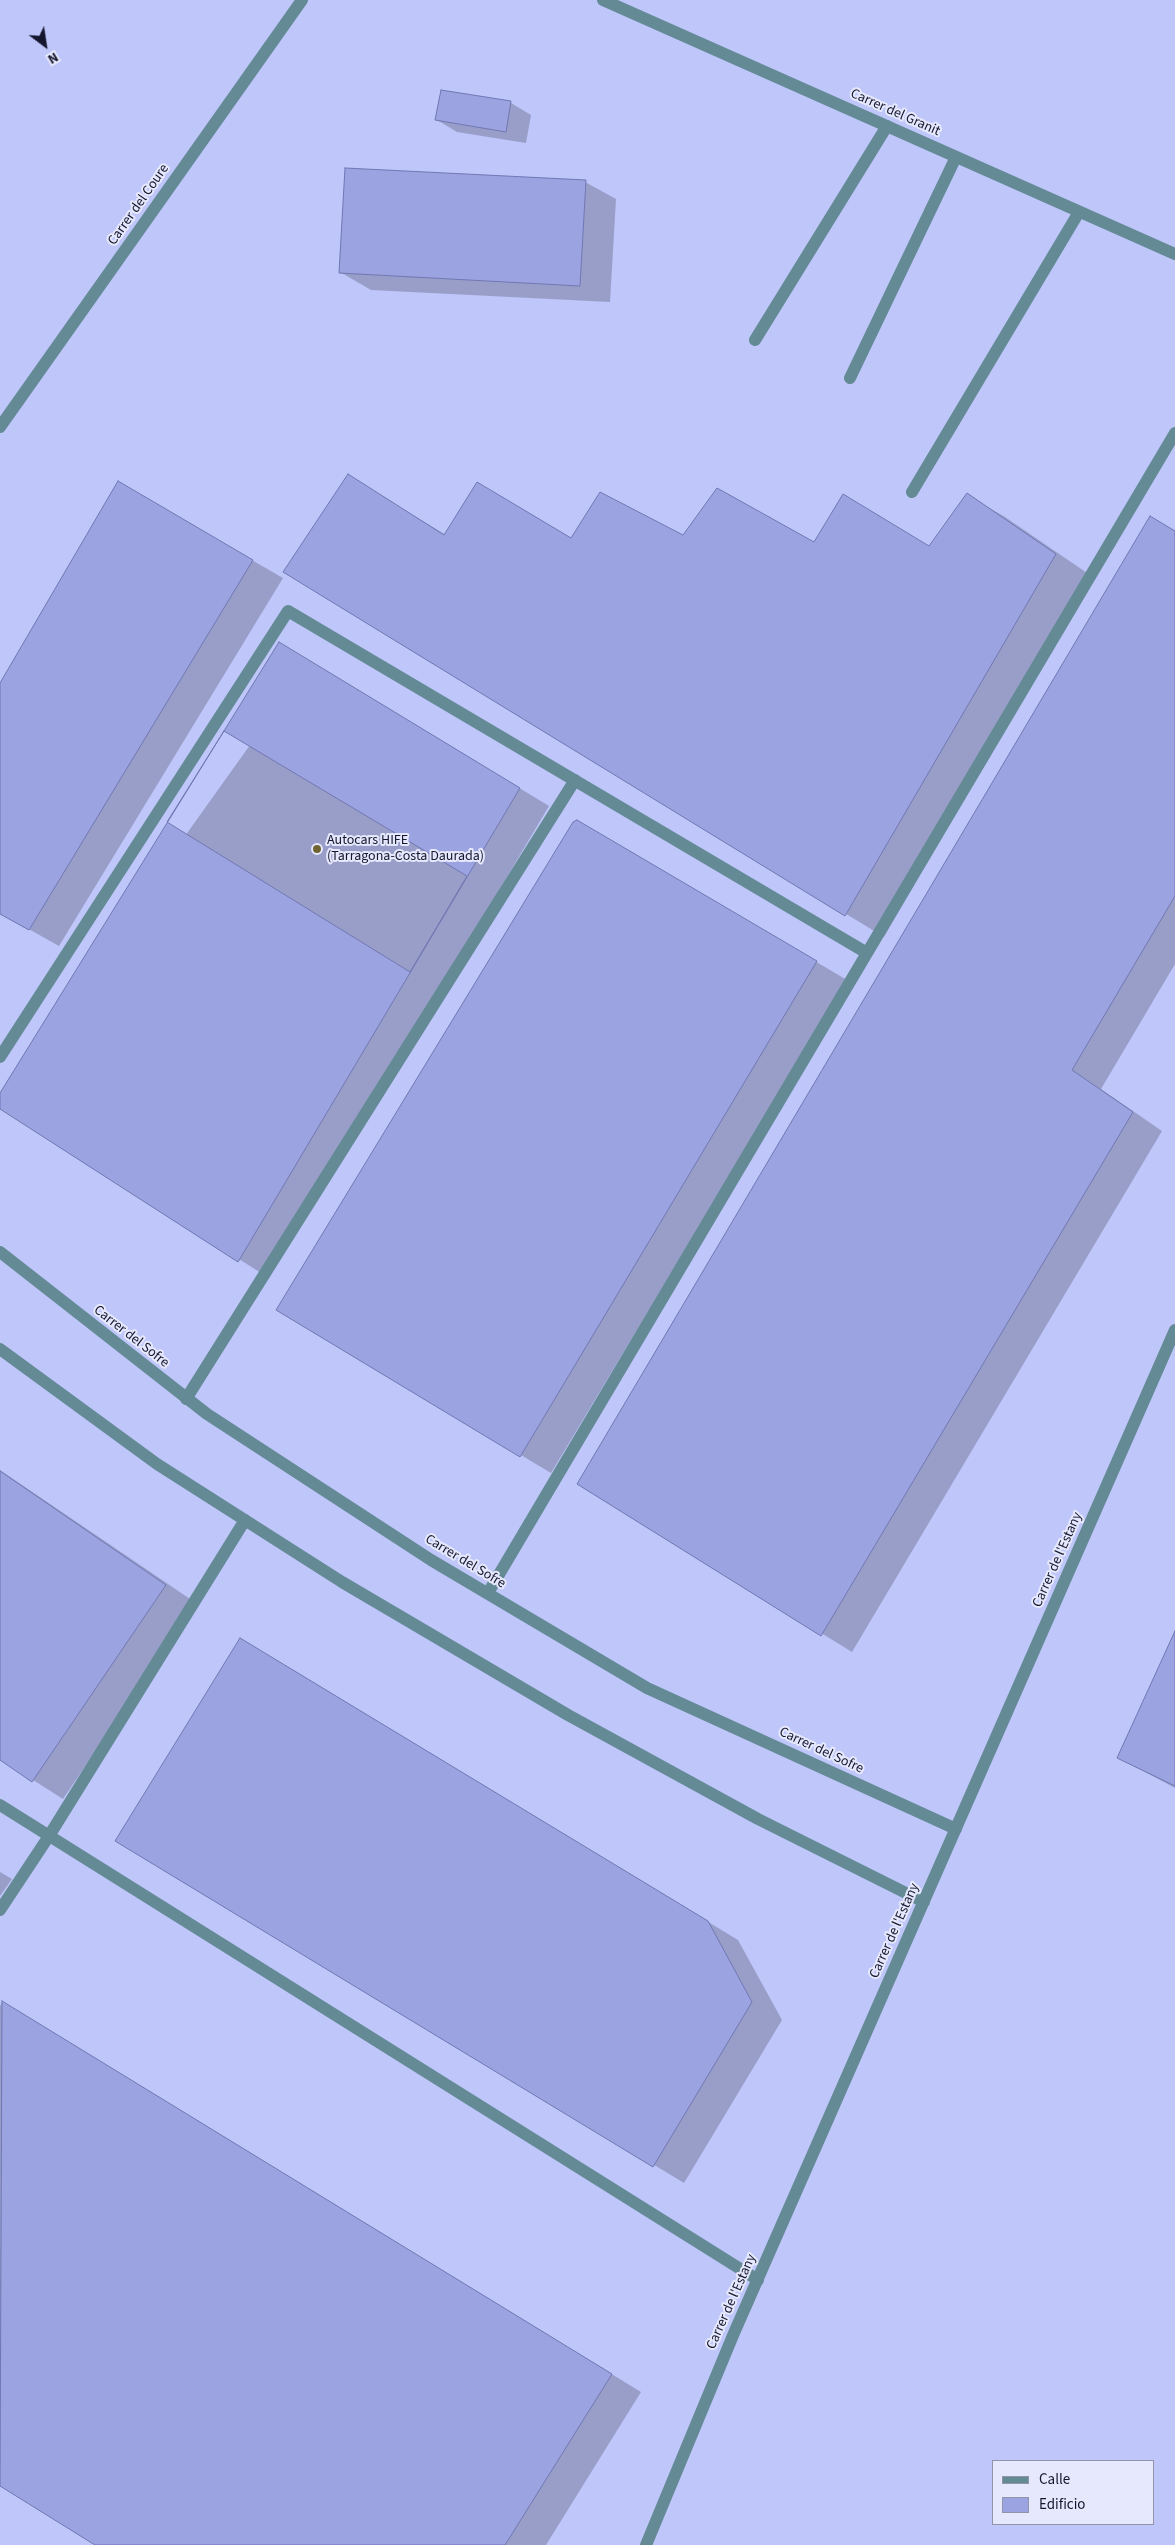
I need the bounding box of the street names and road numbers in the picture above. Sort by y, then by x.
street label: Carrer del Granit [848,86,942,140]
street label: Carrer del Coure [105,161,173,249]
street label: Carrer del Sofre [90,1302,172,1372]
street label: Carrer de l'Estany [1029,1510,1087,1610]
street label: Carrer del Sofre [422,1531,508,1593]
street label: Carrer del Sofre [776,1724,866,1778]
street label: Carrer de l'Estany [866,1881,924,1981]
street label: Carrer de l'Estany [703,2252,761,2352]

